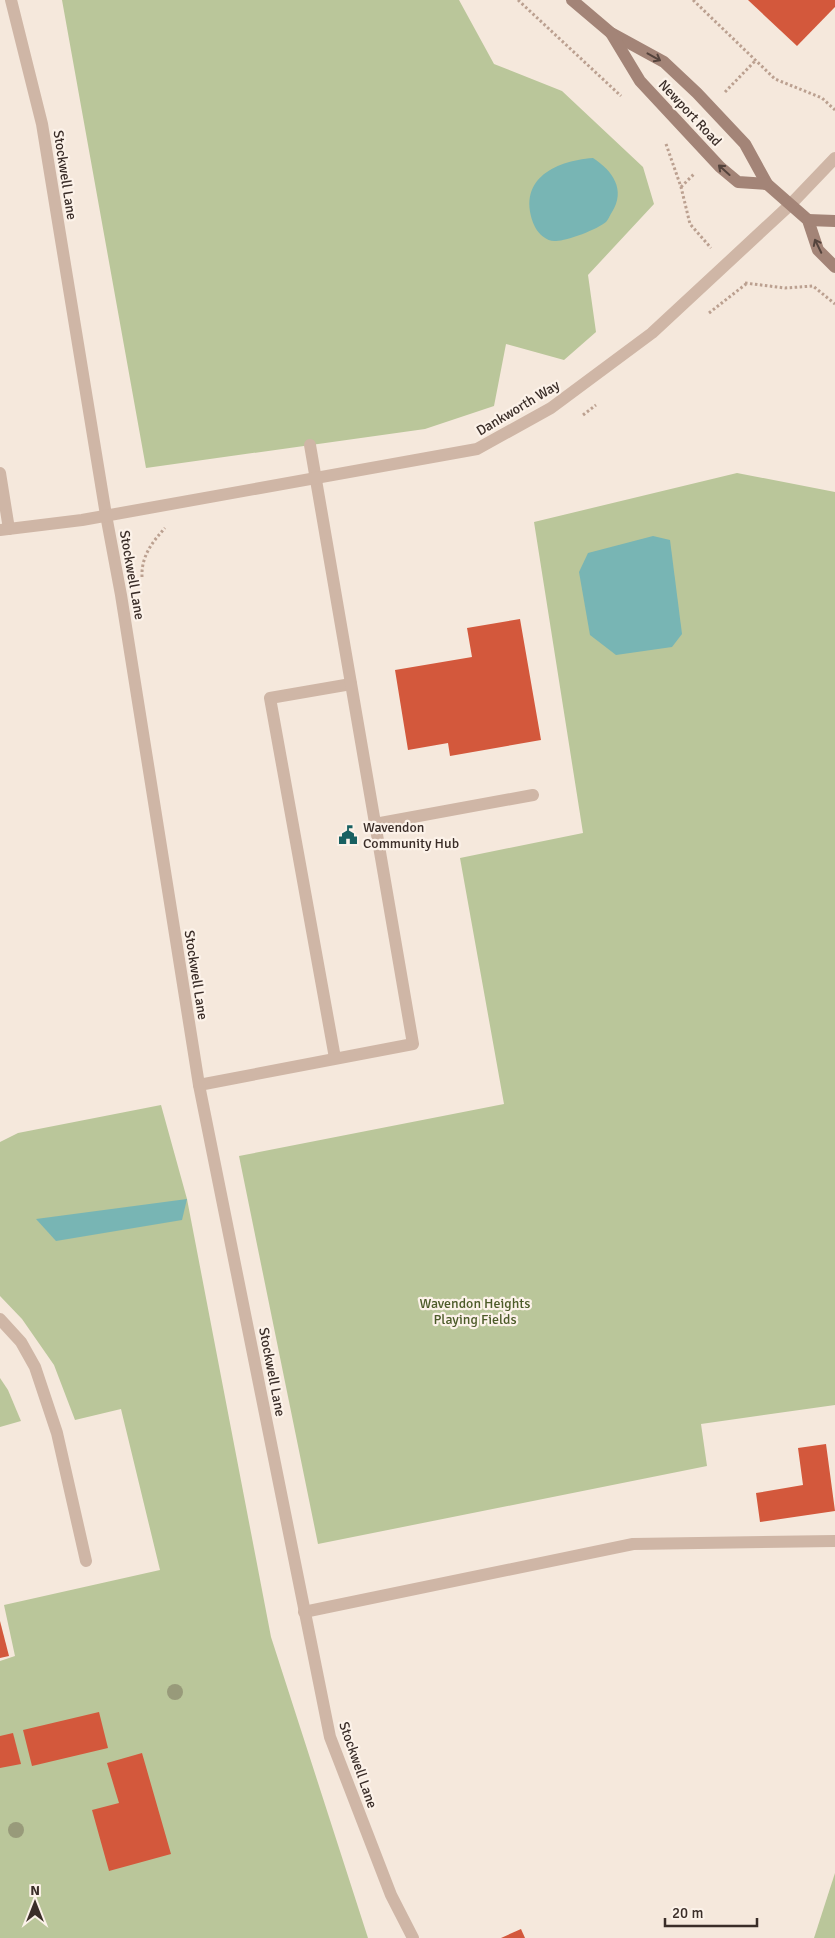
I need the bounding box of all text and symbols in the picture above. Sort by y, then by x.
one-way arrow [646,53,661,62]
street label: Newport Road [655,76,725,150]
street label: Stockwell Lane [50,129,80,221]
one-way arrow [717,164,730,176]
one-way arrow [813,239,822,254]
street label: Dankworth Way [473,376,563,439]
street label: Stockwell Lane [116,529,148,621]
place label: Wavendon Community Hub [363,819,459,852]
public building icon: Wavendon Community Hub [337,824,359,846]
street label: Stockwell Lane [181,929,211,1021]
park label: Wavendon Heights Playing Fields [420,1295,530,1328]
street label: Stockwell Lane [255,1326,289,1418]
street label: Stockwell Lane [335,1719,381,1811]
north arrow [10,1878,60,1928]
text: N [30,1882,40,1899]
scale bar [665,1896,758,1928]
text: 20 m [672,1904,703,1922]

